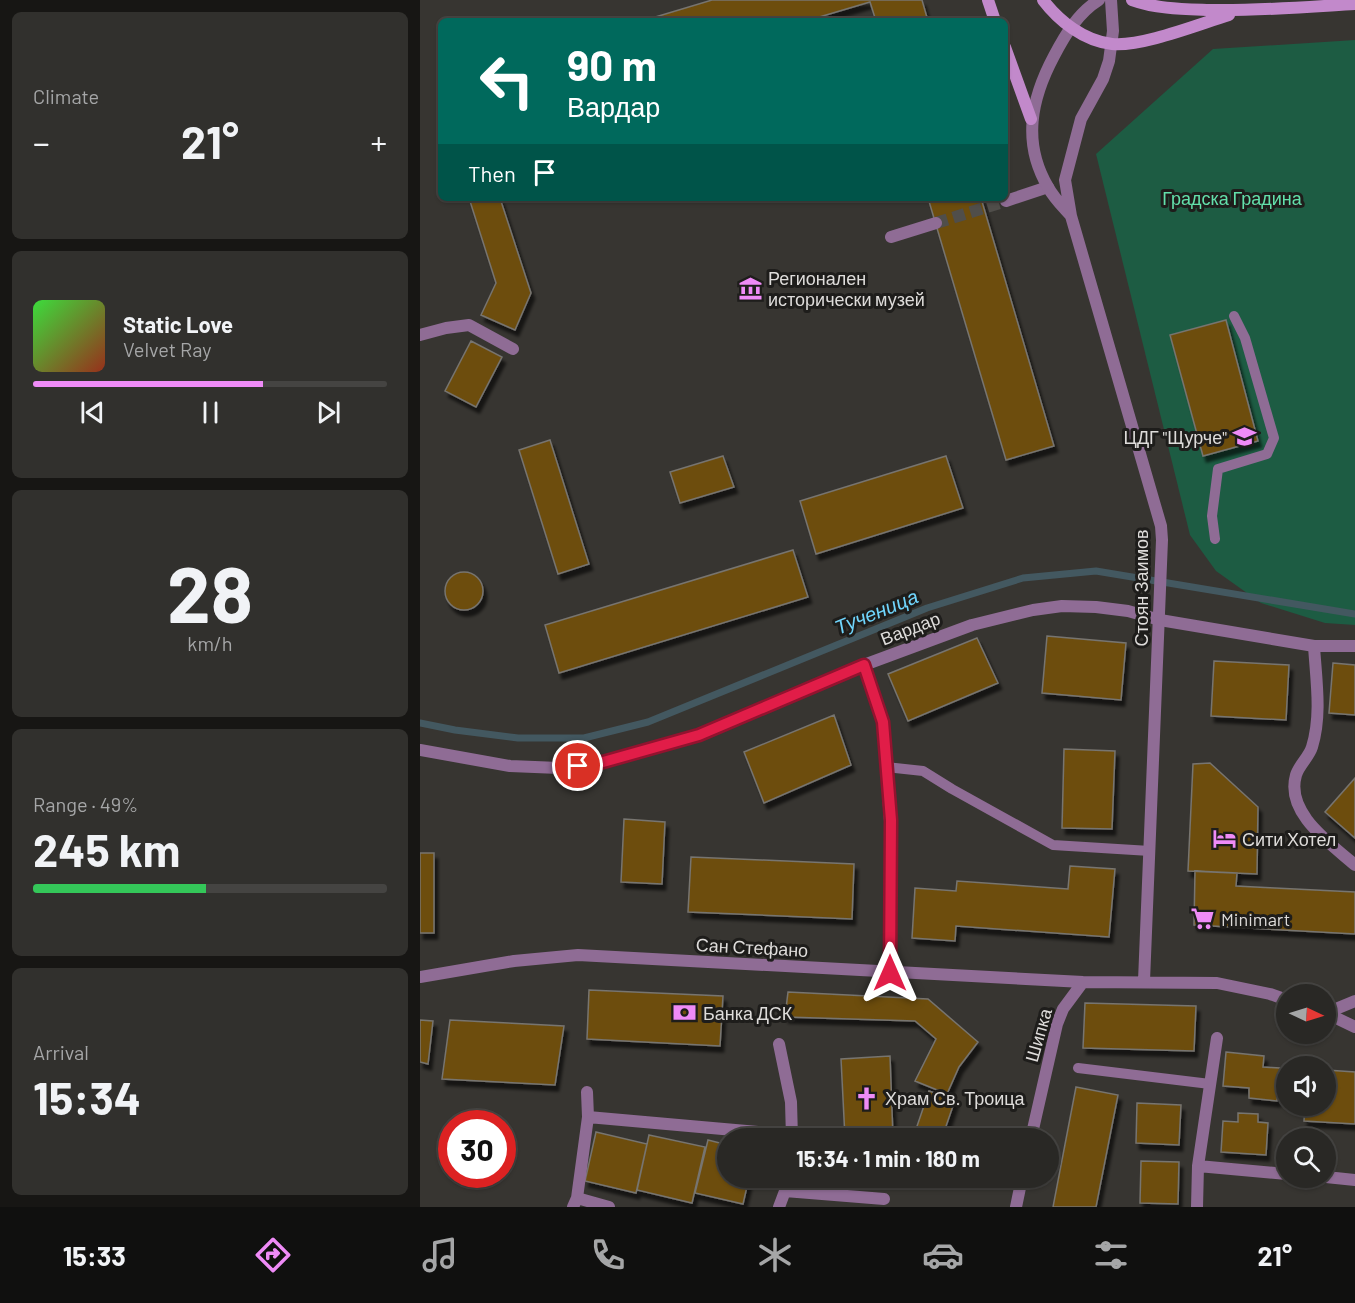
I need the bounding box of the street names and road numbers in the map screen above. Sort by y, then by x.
street label: Стоян Заимов [1130,529,1152,647]
street label: Вардар [877,607,943,649]
street label: Сан Стефано [695,933,809,961]
street label: Шипка [1020,1005,1056,1064]

